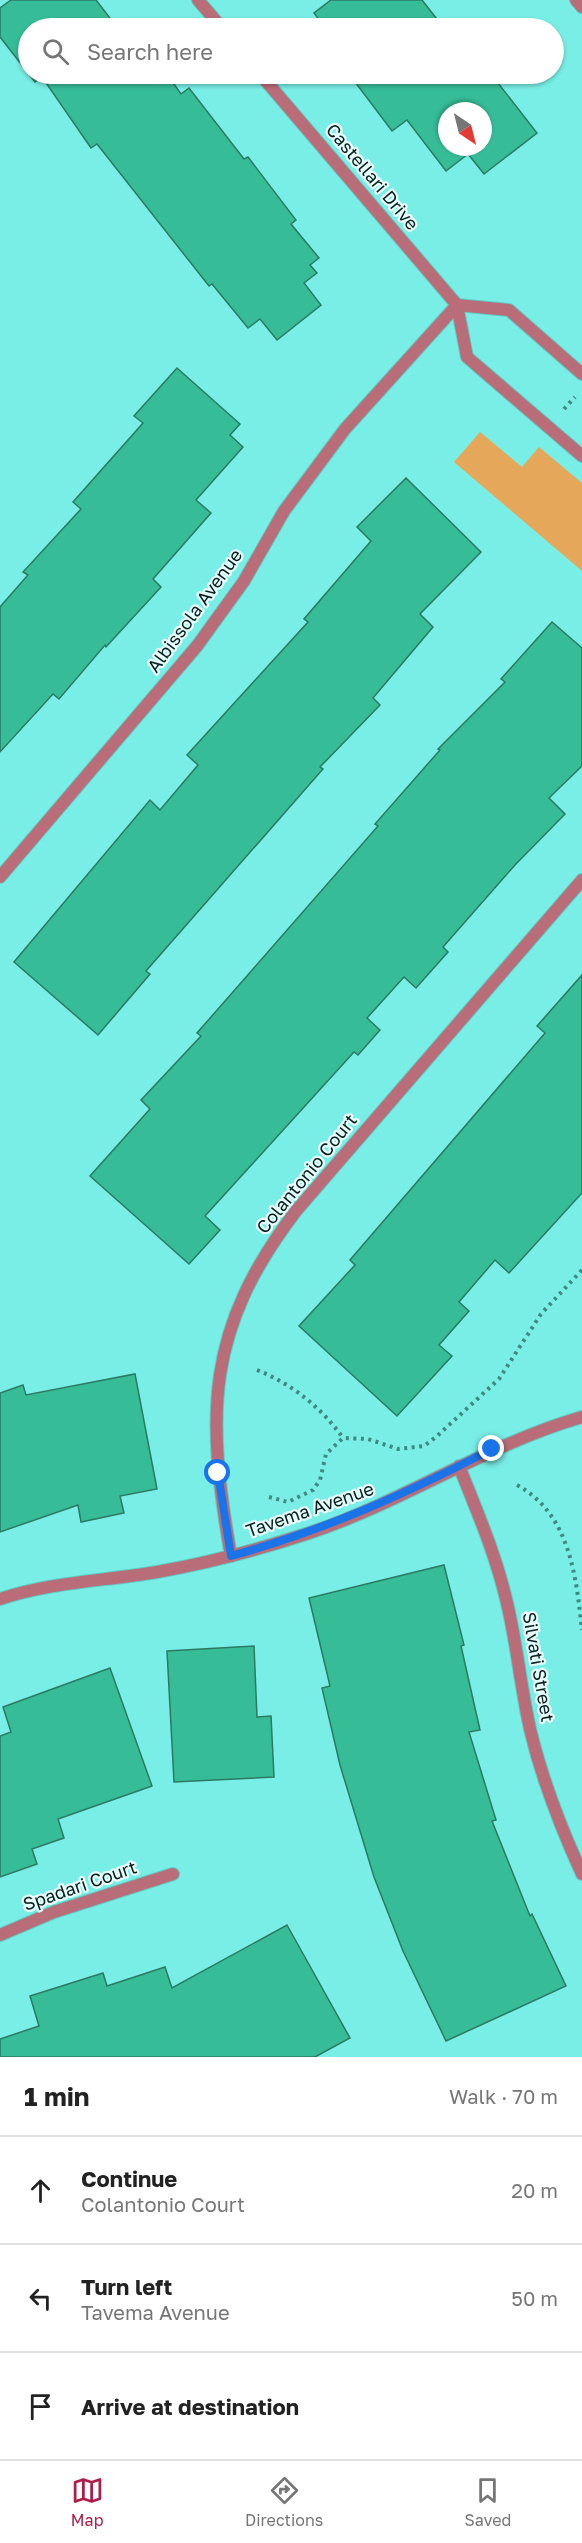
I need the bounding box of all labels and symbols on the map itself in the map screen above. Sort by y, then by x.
north arrow [438,102,492,156]
street label: Castellari Drive [322,119,424,234]
street label: Albissola Avenue [142,544,246,676]
street label: Colantonio Court [251,1109,361,1238]
route end [478,1435,504,1461]
route start [204,1459,230,1485]
street label: Tavema Avenue [243,1477,376,1541]
street label: Silvati Street [519,1610,559,1723]
street label: Spadari Court [20,1855,139,1915]

